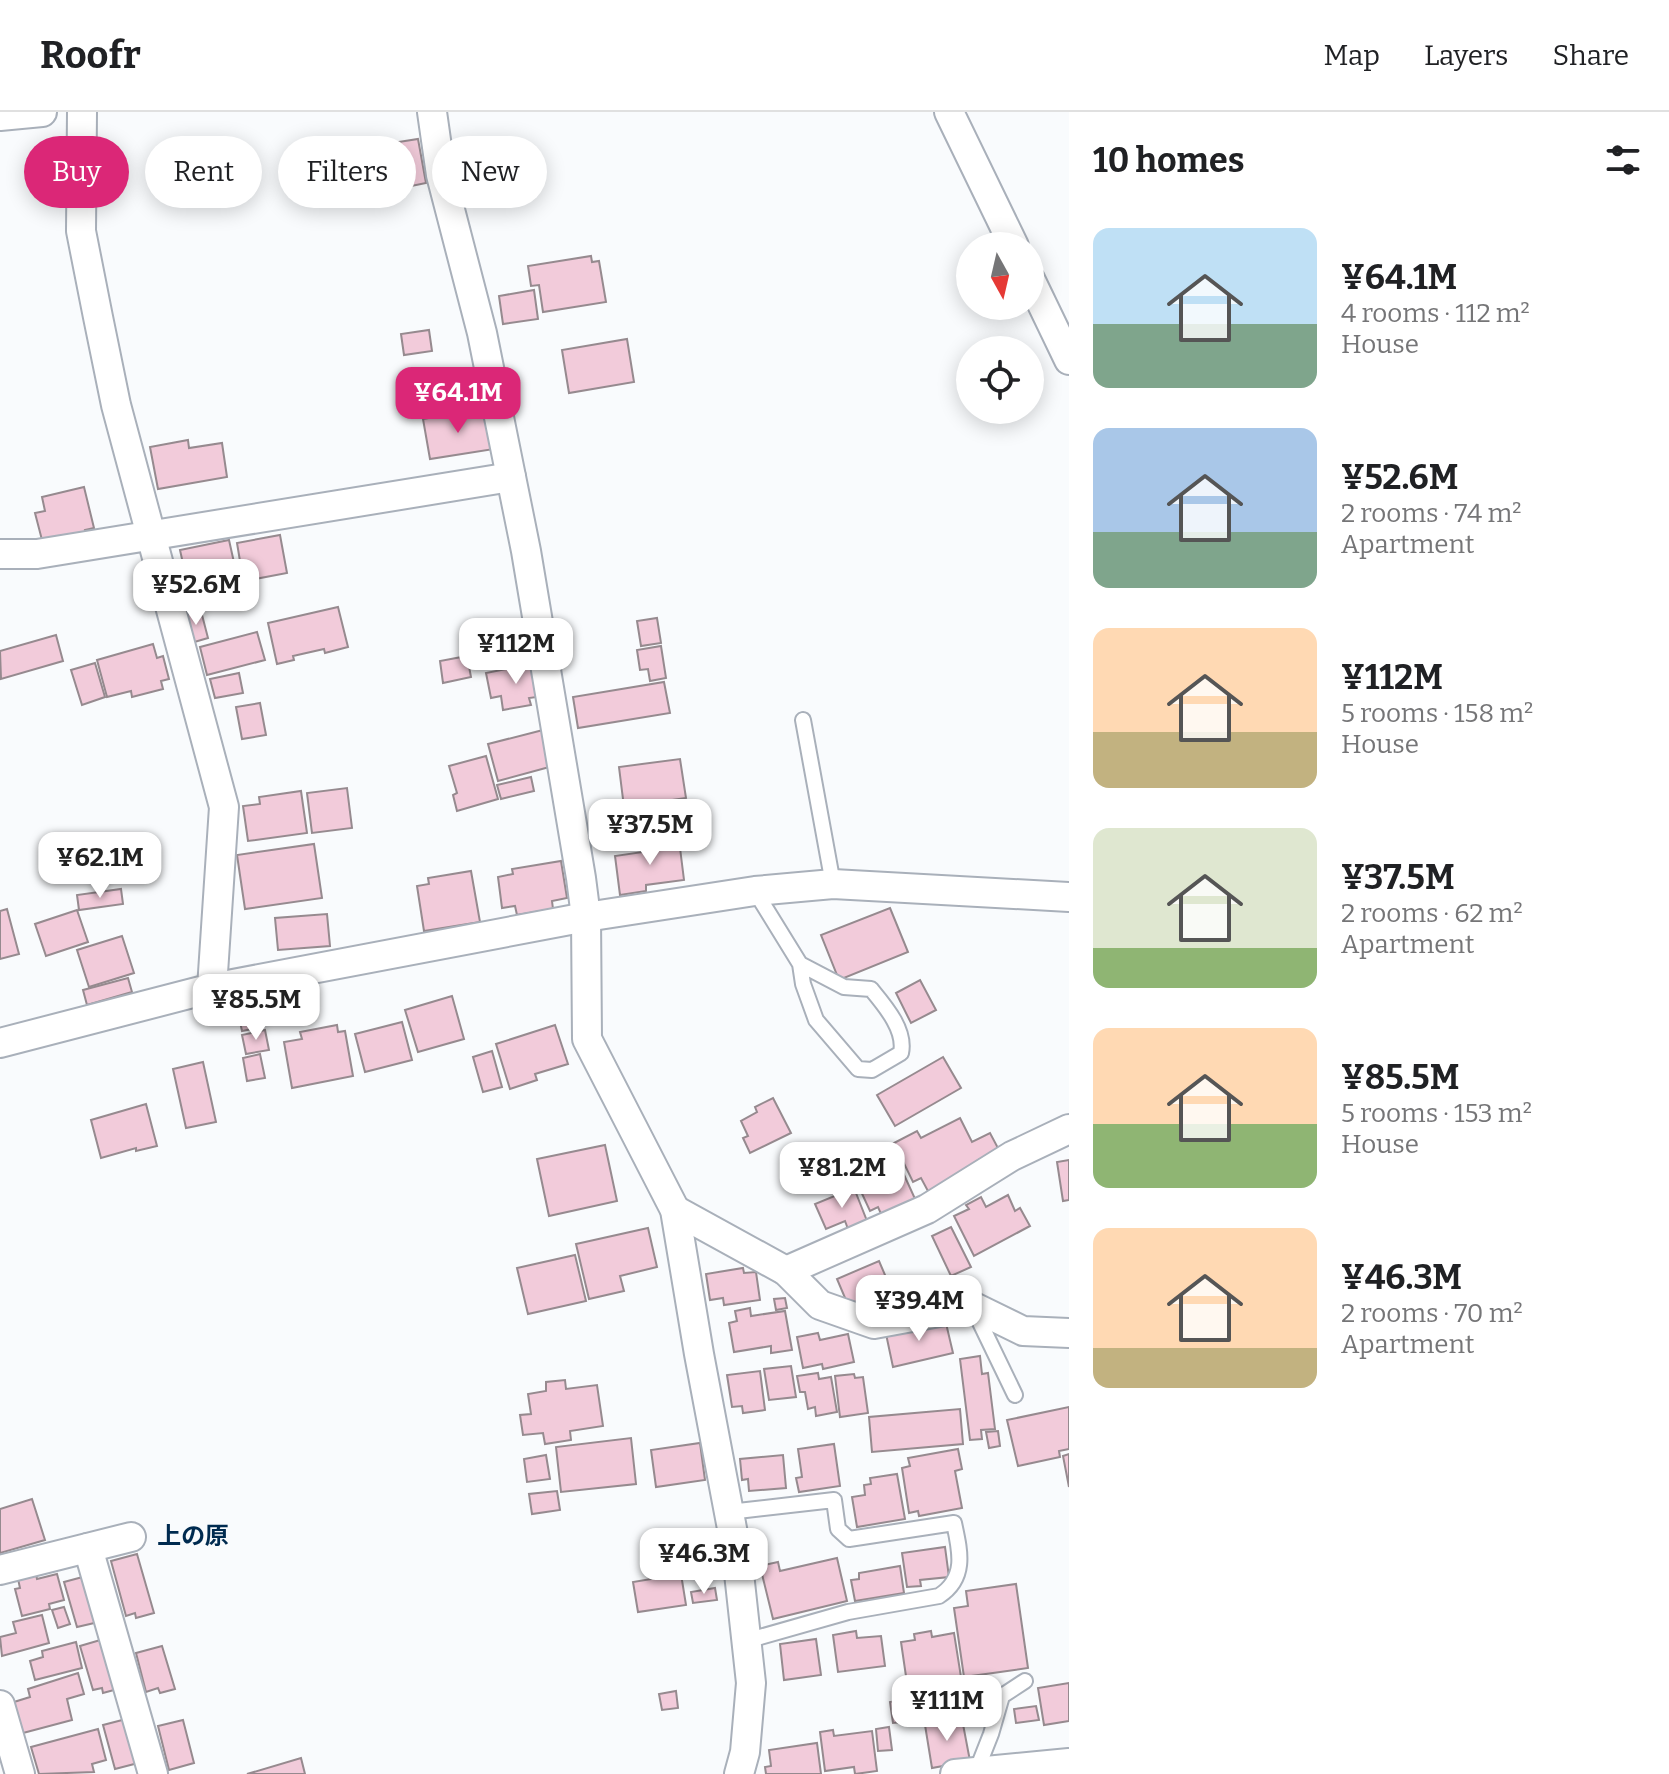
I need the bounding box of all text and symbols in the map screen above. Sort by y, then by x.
text: Roofr [40,32,141,78]
text: Map [1323,39,1380,72]
text: Layers [1424,39,1508,72]
text: Share [1552,39,1629,72]
chip: Buy [24,136,129,208]
chip: Rent [145,136,262,208]
chip: Filters [278,136,416,208]
chip: New [432,136,547,208]
icon: filters [1601,138,1645,182]
text: 10 homes [1093,140,1244,181]
north arrow [956,232,1044,320]
map controls [956,232,1044,424]
text: ¥64.1M [1341,257,1457,298]
icon: home [1157,260,1253,356]
text: 4 rooms · 112 m² [1341,298,1530,329]
text: House [1341,329,1419,360]
button: locate [956,336,1044,424]
pin: ¥64.1M [393,367,523,435]
text: ¥64.1M [414,377,502,408]
text: ¥52.6M [1341,457,1458,498]
icon: home [1157,460,1253,556]
text: 2 rooms · 74 m² [1341,498,1521,529]
text: Apartment [1341,529,1474,560]
pin: ¥52.6M [131,559,261,627]
text: ¥52.6M [151,569,241,600]
pin: ¥112M [460,618,572,686]
text: ¥112M [477,628,555,659]
text: ¥112M [1341,657,1443,698]
icon: home [1157,660,1253,756]
text: 5 rooms · 158 m² [1341,698,1533,729]
text: House [1341,729,1419,760]
pin: ¥37.5M [585,799,715,867]
text: ¥37.5M [607,809,693,840]
pin: ¥62.1M [35,832,165,900]
text: ¥62.1M [56,842,144,873]
text: ¥37.5M [1341,857,1455,898]
icon: home [1157,860,1253,956]
text: 2 rooms · 62 m² [1341,898,1523,929]
text: Apartment [1341,929,1474,960]
pin: ¥85.5M [191,974,321,1042]
text: ¥85.5M [211,984,301,1015]
text: ¥85.5M [1341,1057,1459,1098]
icon: home [1157,1060,1253,1156]
text: 5 rooms · 153 m² [1341,1098,1532,1129]
text: House [1341,1129,1419,1160]
pin: ¥81.2M [777,1142,907,1210]
text: ¥81.2M [798,1152,886,1183]
text: ¥46.3M [1341,1257,1462,1298]
icon: home [1157,1260,1253,1356]
pin: ¥39.4M [854,1275,984,1343]
text: ¥39.4M [874,1285,964,1316]
text: 2 rooms · 70 m² [1341,1298,1523,1329]
text: Apartment [1341,1329,1474,1360]
district label: 上の原 [157,1522,229,1550]
pin: ¥46.3M [639,1528,769,1596]
text: ¥46.3M [658,1538,750,1569]
pin: ¥111M [891,1675,1003,1743]
text: ¥111M [910,1685,984,1716]

